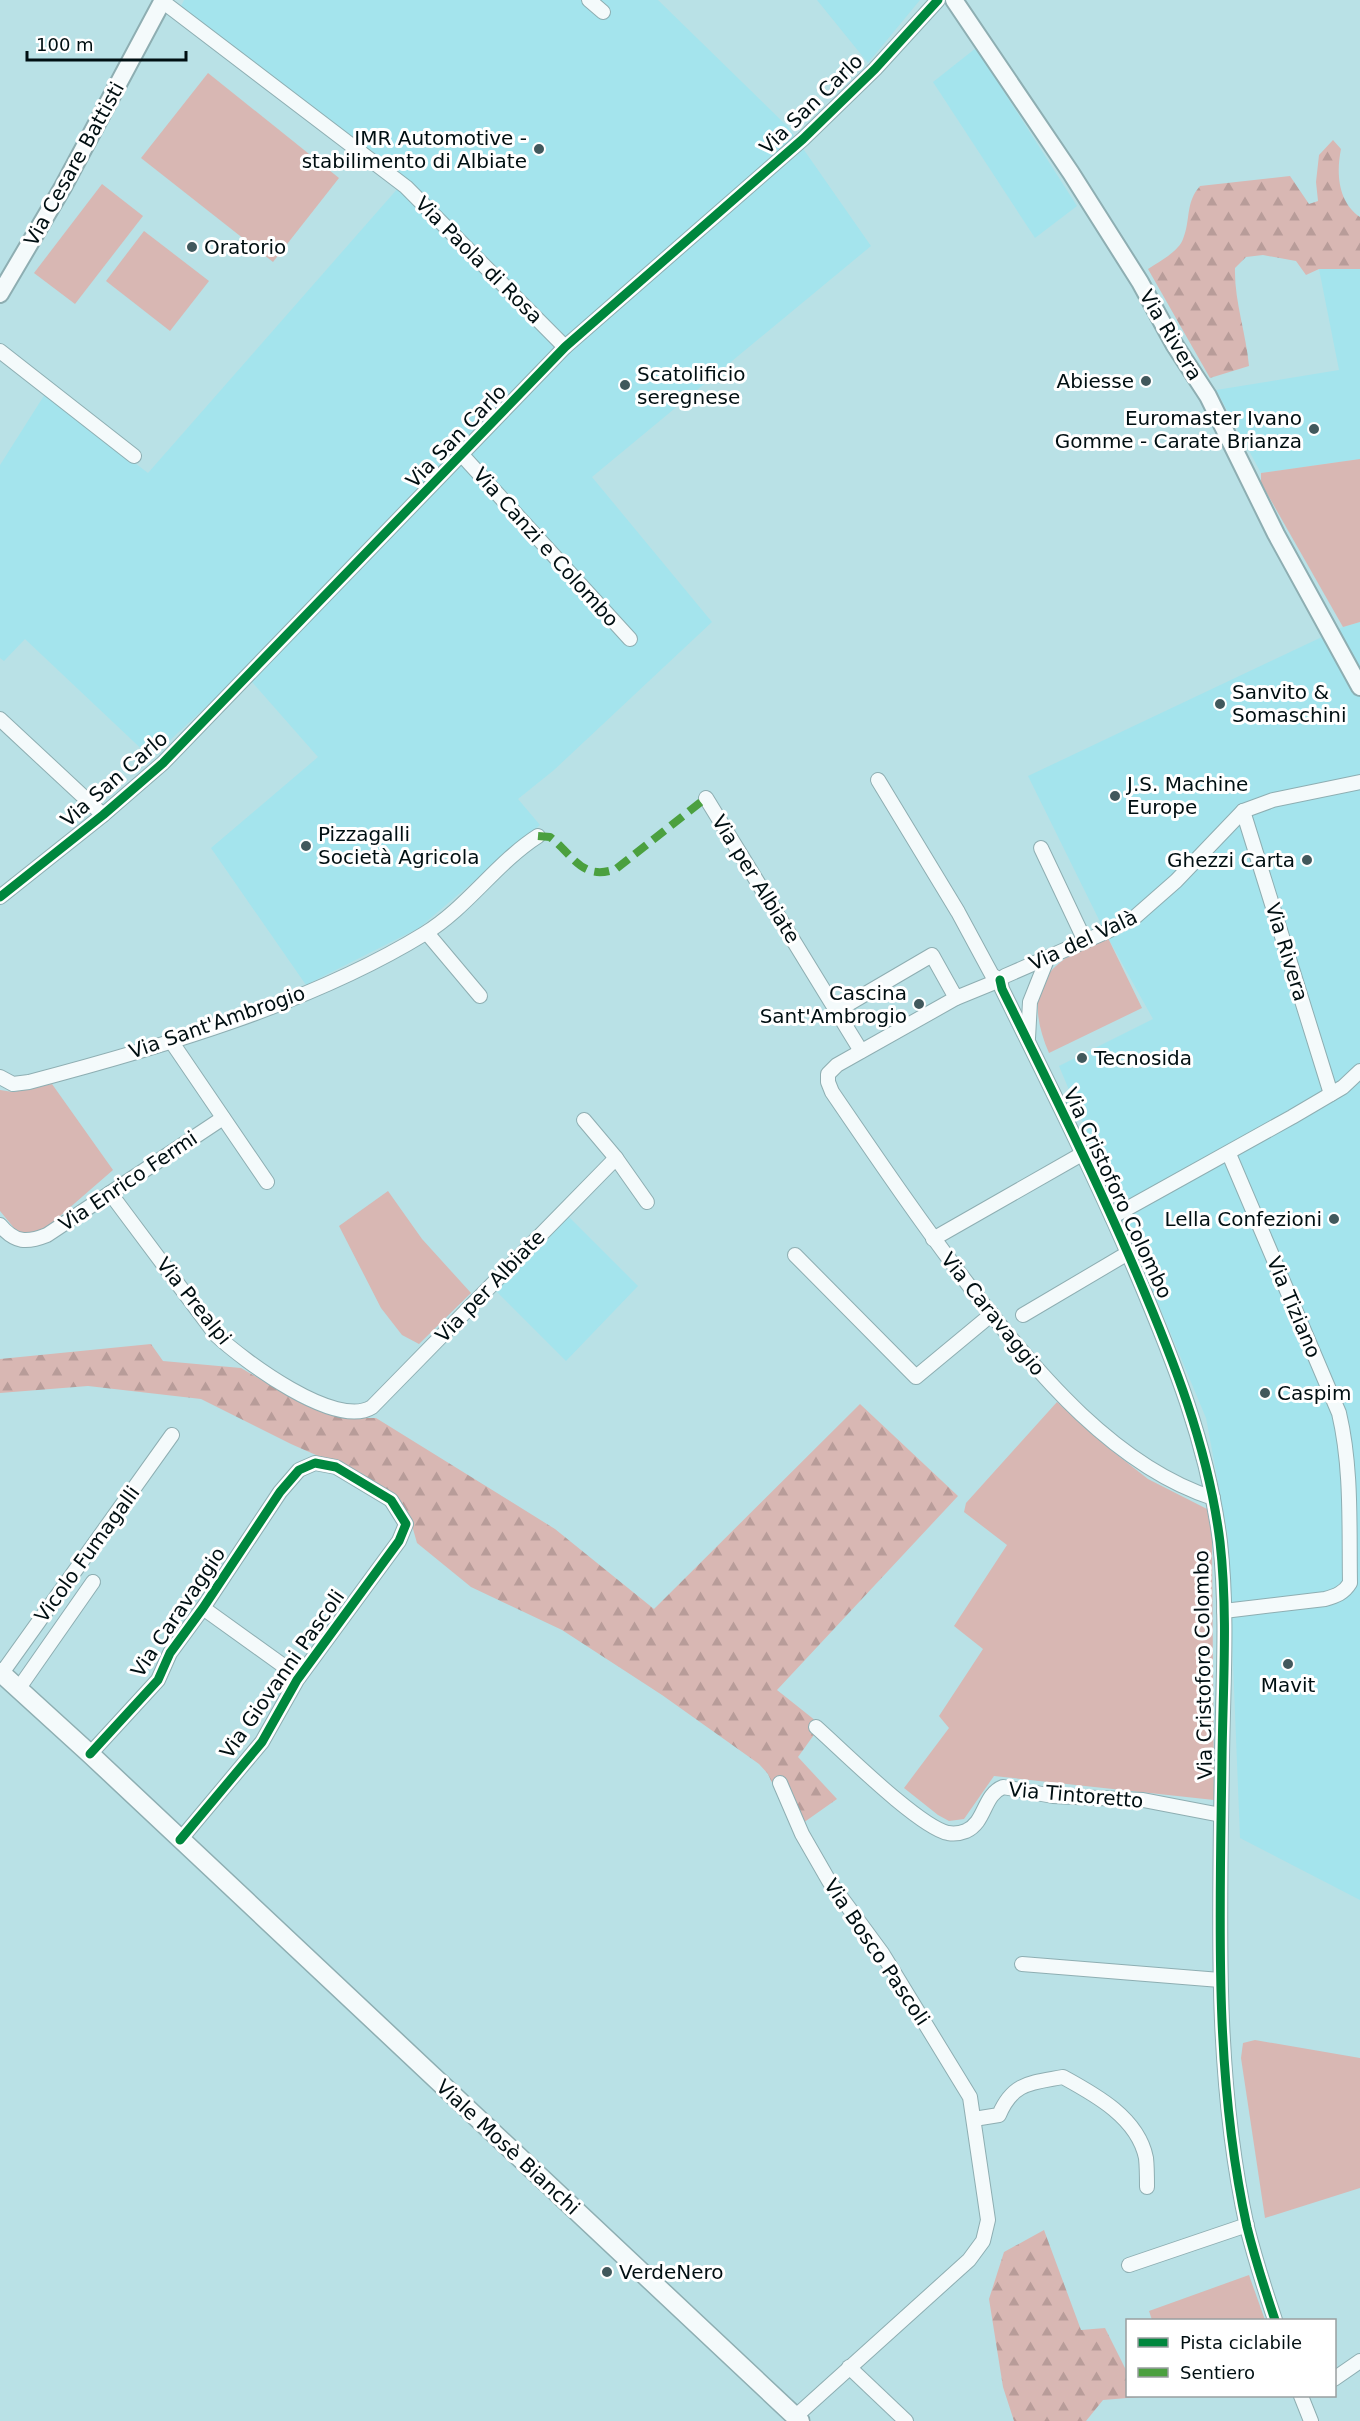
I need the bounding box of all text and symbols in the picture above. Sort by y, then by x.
scale bar [27,24,186,62]
text: 100 m [36,34,94,55]
street label: Via San Carlo [755,49,867,159]
street label: Via Cesare Battisti [19,78,129,250]
place label: IMR Automotive - stabilimento di Albiate [302,126,527,173]
marker: IMR Automotive - stabilimento di Albiate [532,142,546,156]
street label: Via Paola di Rosa [410,191,548,329]
place label: Oratorio [204,235,286,259]
marker: Oratorio [185,240,199,254]
street label: Via Rivera [1135,285,1207,385]
place label: Scatolificio seregnese [637,362,746,409]
place label: Abiesse [1057,369,1134,393]
marker: Abiesse [1139,374,1153,388]
marker: Scatolificio seregnese [618,378,632,392]
street label: Via San Carlo [401,380,511,492]
place label: Euromaster Ivano Gomme - Carate Brianza [1055,406,1302,453]
marker: Euromaster Ivano Gomme - Carate Brianza [1307,422,1321,436]
street label: Via Canzi e Colombo [468,463,624,631]
place label: Sanvito & Somaschini [1232,680,1347,727]
marker: Sanvito & Somaschini [1213,697,1227,711]
street label: Via San Carlo [56,726,172,832]
place label: J.S. Machine Europe [1125,772,1248,819]
marker: J.S. Machine Europe [1108,789,1122,803]
street label: Via per Albiate [707,810,805,948]
place label: Pizzagalli Società Agricola [318,822,479,869]
marker: Pizzagalli Società Agricola [299,839,313,853]
place label: Ghezzi Carta [1167,848,1295,872]
marker: Ghezzi Carta [1300,853,1314,867]
street label: Via Rivera [1261,900,1313,1004]
street label: Via del Valà [1025,905,1141,975]
street label: Via Sant'Ambrogio [126,981,308,1063]
place label: Cascina Sant'Ambrogio [760,981,907,1028]
marker: Cascina Sant'Ambrogio [912,997,926,1011]
place label: Tecnosida [1093,1046,1192,1070]
marker: Tecnosida [1075,1051,1089,1065]
street label: Via Cristoforo Colombo [1059,1084,1177,1302]
street label: Via Enrico Fermi [54,1126,202,1236]
place label: Lella Confezioni [1164,1207,1322,1231]
marker: Lella Confezioni [1327,1212,1341,1226]
street label: Via per Albiate [430,1225,550,1347]
street label: Via Caravaggio [936,1248,1050,1380]
street label: Via Prealpi [152,1253,236,1349]
street label: Via Tiziano [1262,1253,1326,1361]
place label: Caspim [1277,1381,1351,1405]
marker: Caspim [1258,1386,1272,1400]
street label: Vicolo Fumagalli [29,1481,145,1627]
street label: Via Caravaggio [126,1543,230,1681]
street label: Via Cristoforo Colombo [1189,1550,1217,1780]
street label: Via Giovanni Pascoli [215,1585,349,1763]
marker: Mavit [1281,1657,1295,1671]
place label: Mavit [1261,1673,1316,1697]
street label: Via Tintoretto [1008,1777,1144,1813]
street label: Via Bosco Pascoli [819,1874,935,2030]
street label: Viale Mosè Bianchi [431,2074,585,2220]
place label: VerdeNero [619,2260,724,2284]
marker: VerdeNero [600,2265,614,2279]
legend [1126,2319,1336,2397]
text: Pista ciclabile [1180,2332,1302,2353]
text: Sentiero [1180,2362,1255,2383]

